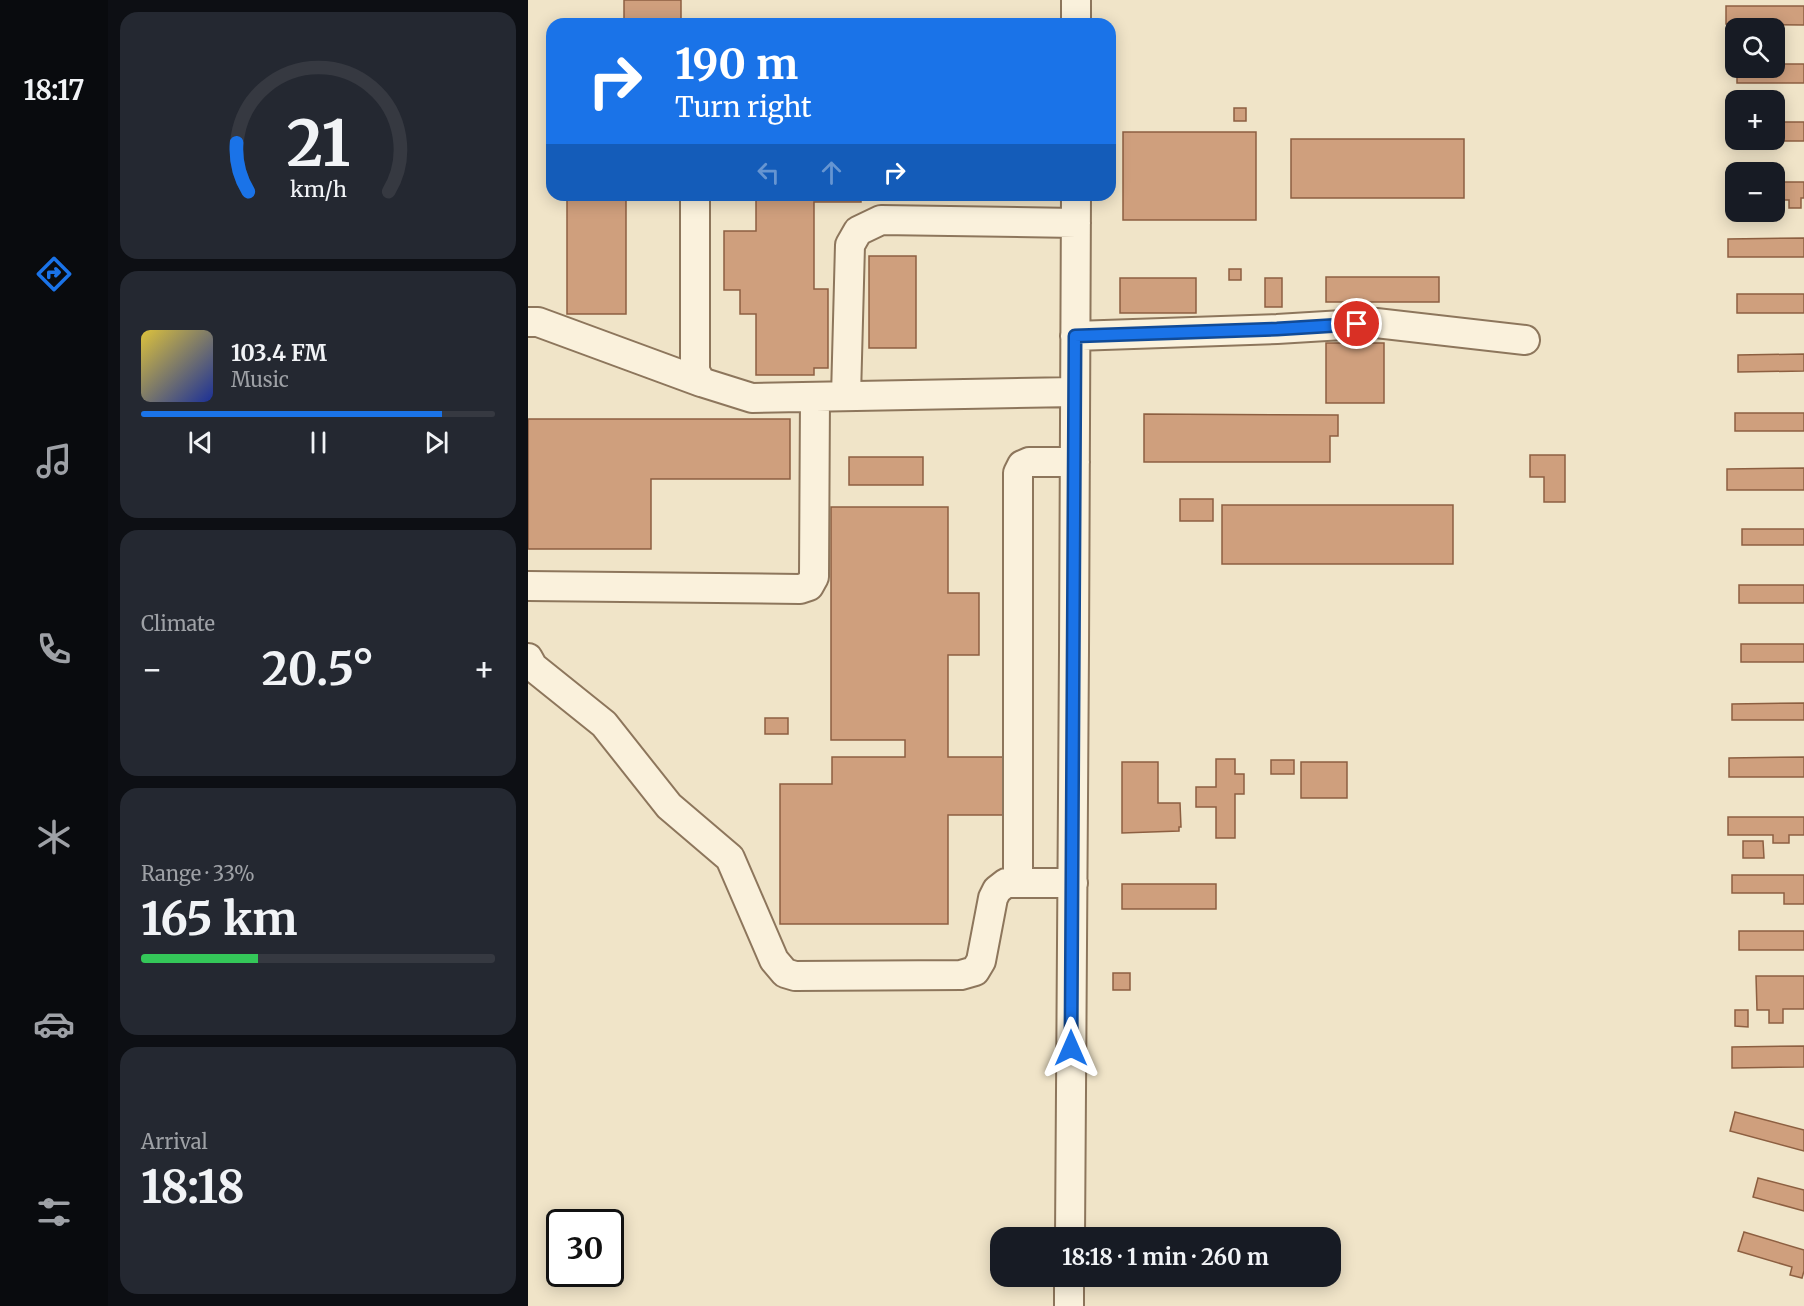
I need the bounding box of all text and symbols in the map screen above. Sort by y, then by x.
map controls [1725,18,1785,222]
button: search [1725,18,1785,78]
text: 190 m [675,38,798,90]
icon: right [576,42,654,120]
text: 18:17 [24,73,84,107]
text: Turn right [675,90,812,124]
button: + [1725,90,1785,150]
text: 21 [286,106,350,184]
icon: left [752,156,785,189]
icon: ahead [815,156,848,189]
icon: right [878,156,911,189]
button: − [1725,162,1785,222]
text: km/h [290,177,346,204]
icon: directions [33,253,75,295]
pin [1331,298,1382,349]
icon: arrive [1340,307,1373,340]
text: 103.4 FM [231,339,327,367]
text: Music [231,367,289,392]
icon: previous [184,426,217,459]
icon: pause [302,426,335,459]
icon: next [420,426,453,459]
icon: music [33,440,75,482]
text: Climate [141,611,215,636]
icon: phone [33,628,75,670]
text: 20.5° [262,641,374,697]
text: − [141,649,163,690]
text: + [473,649,495,690]
icon: climate [33,816,75,858]
text: Range · 33% [141,861,255,886]
text: 165 km [141,891,298,947]
icon: car [33,1003,75,1045]
position arrow [1039,1016,1103,1080]
text: Arrival [141,1129,208,1154]
text: 18:18 [141,1159,245,1215]
icon: filters [33,1191,75,1233]
speed limit sign: 30 [546,1209,624,1287]
text: 18:18 · 1 min · 260 m [1062,1243,1269,1271]

